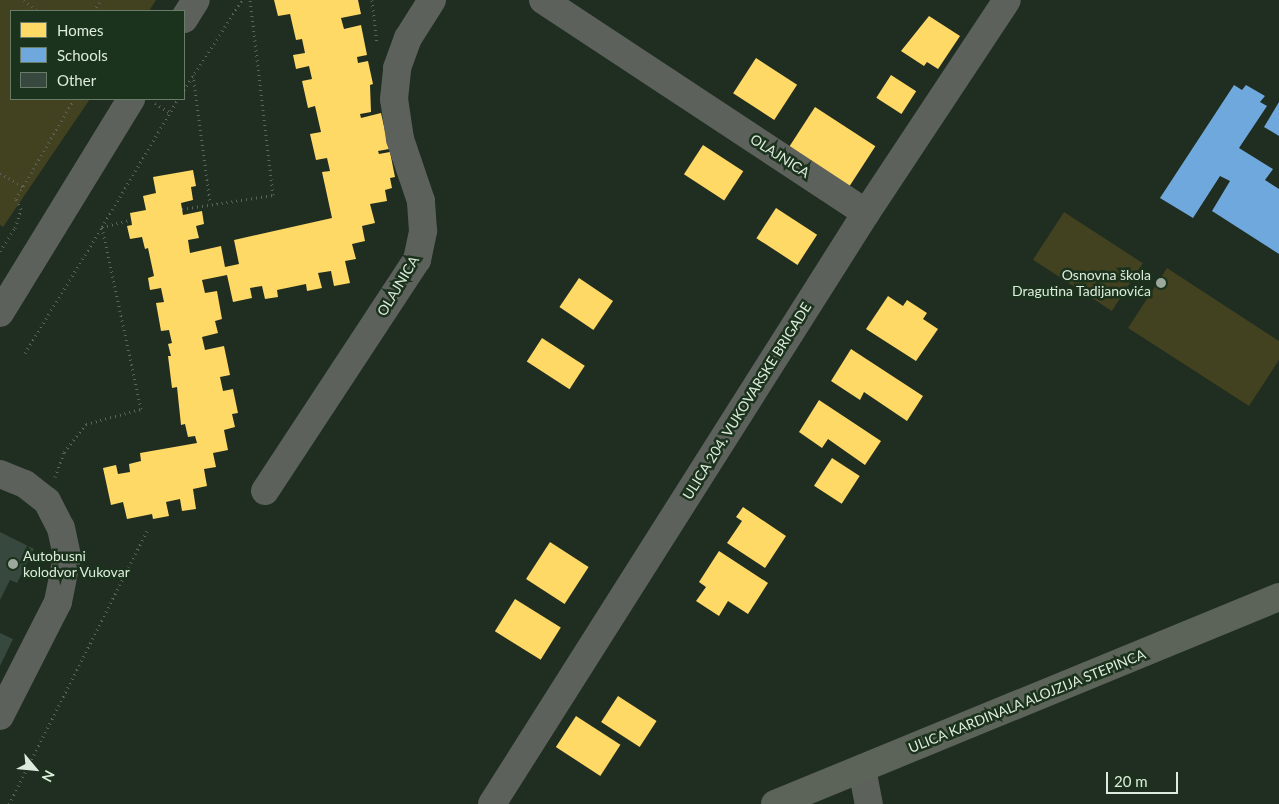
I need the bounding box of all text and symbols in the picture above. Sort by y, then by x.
legend [10,10,185,100]
text: Homes [57,21,103,39]
text: Schools [57,46,108,64]
text: Other [57,71,96,89]
street label: OLAJNICA [747,131,813,181]
street label: OLAJNICA [373,253,423,319]
place label: Osnovna škola Dragutina Tadijanovića [1012,267,1151,300]
marker: Osnovna škola Dragutina Tadijanovića [1155,277,1167,289]
street label: ULICA 204. VUKOVARSKE BRIGADE [679,299,815,503]
place label: Autobusni kolodvor Vukovar [23,548,131,580]
marker: Autobusni kolodvor Vukovar [7,558,19,570]
street label: ULICA KARDINALA ALOJZIJA STEPINCA [905,645,1149,757]
north arrow [10,744,60,794]
scale bar [1109,762,1182,794]
text: N [39,768,59,785]
text: 20 m [1114,772,1148,790]

